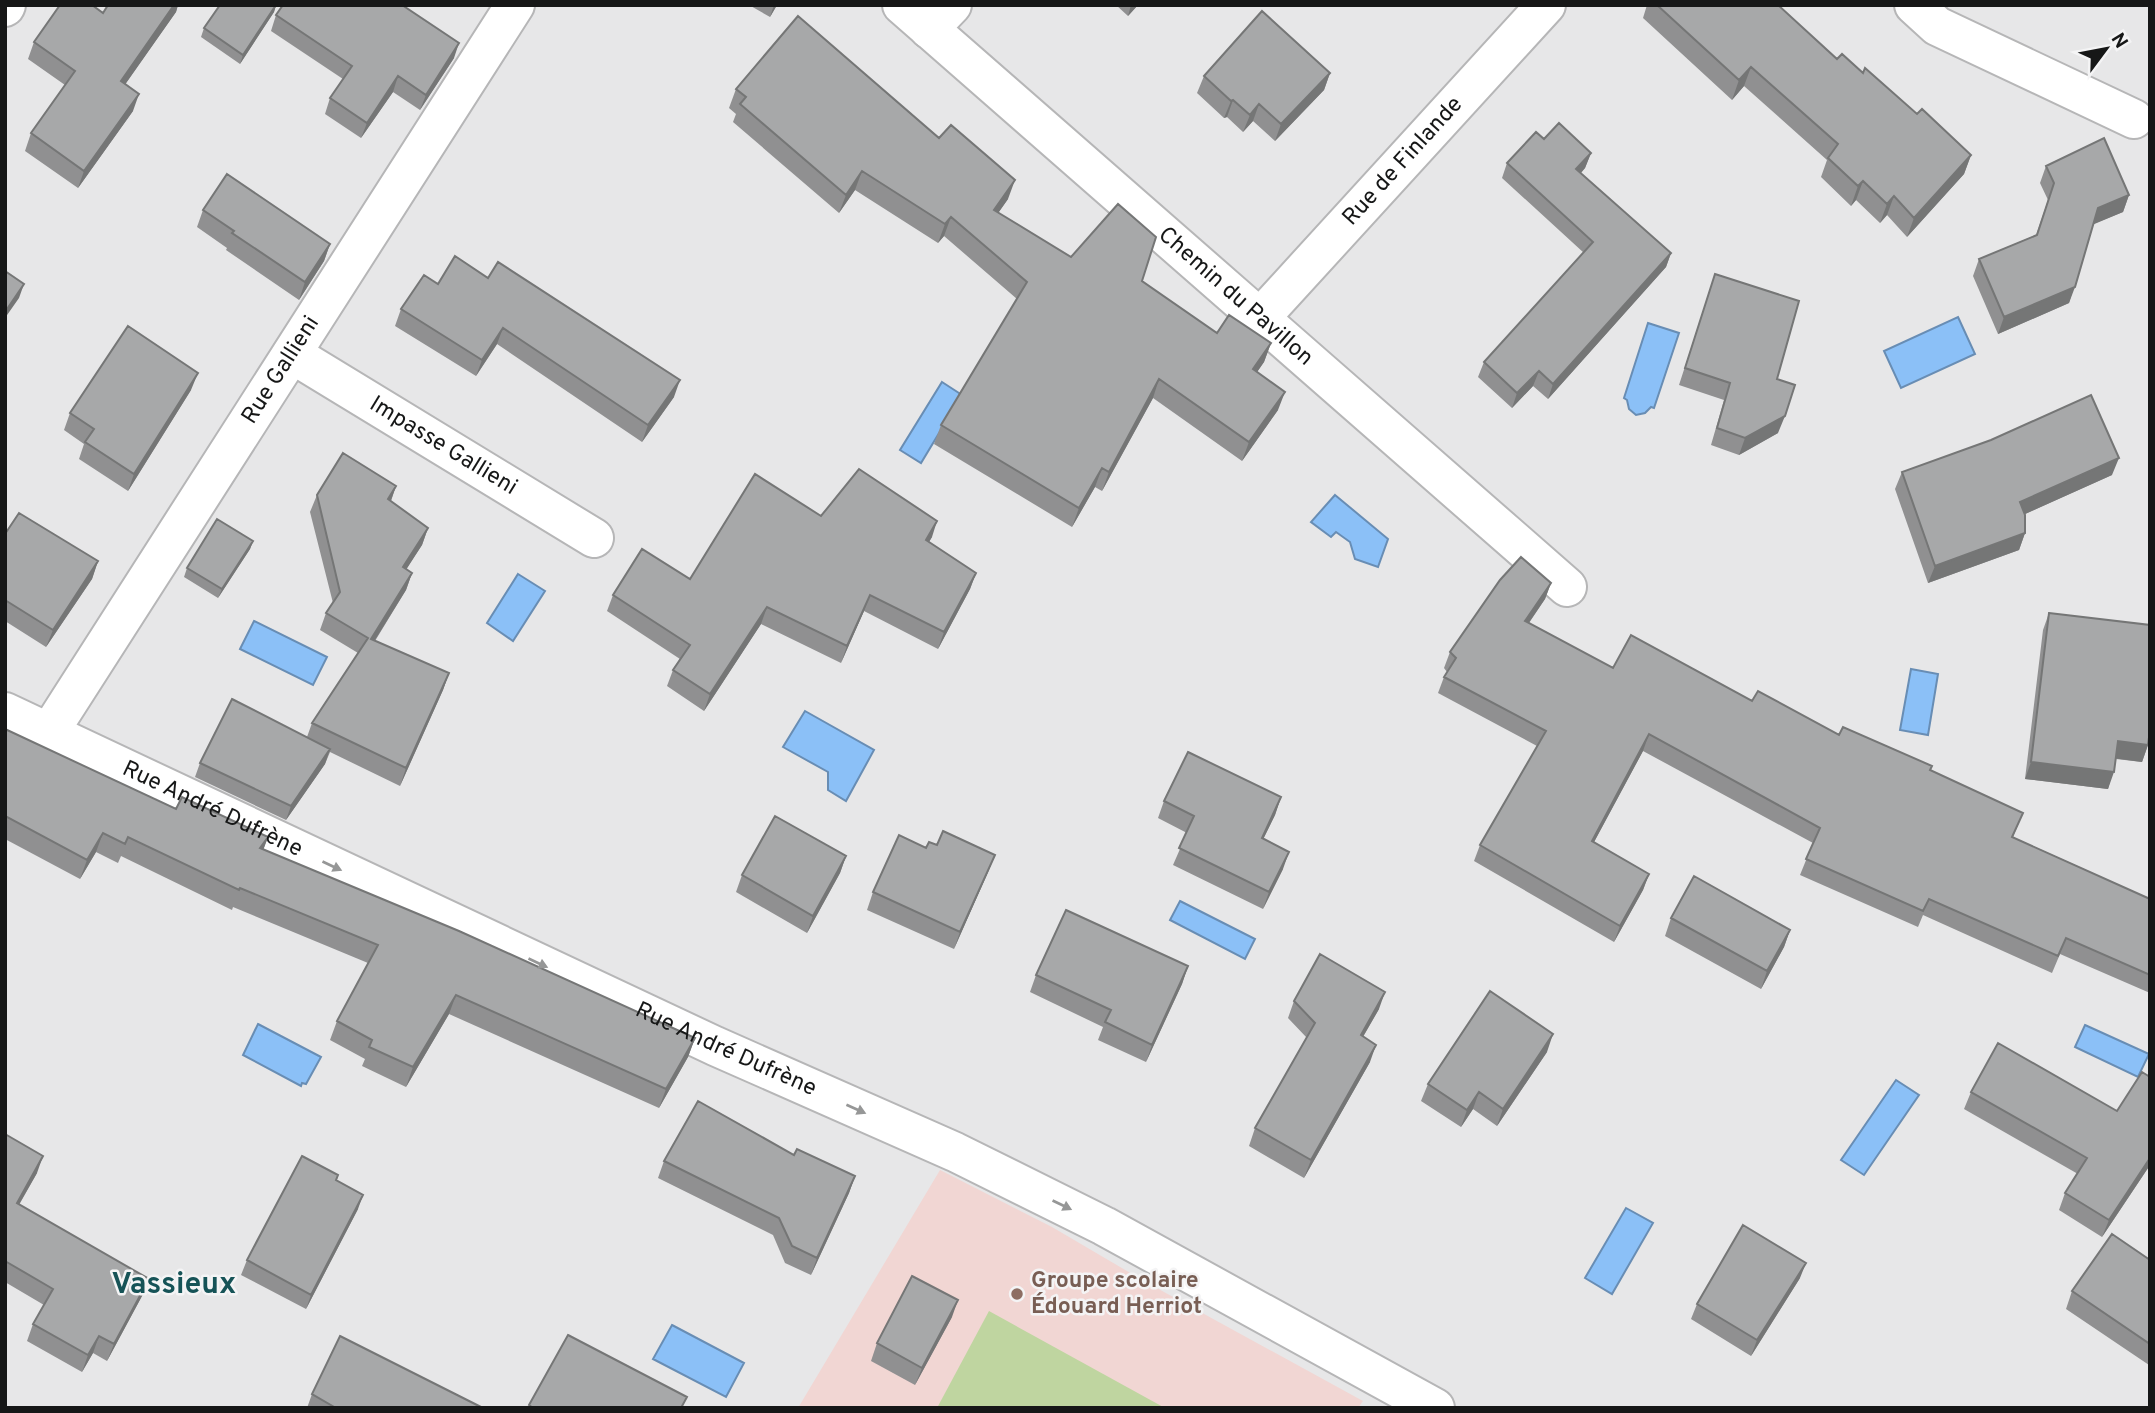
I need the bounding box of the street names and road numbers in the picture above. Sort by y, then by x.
street label: Rue de Finlande [1337,91,1469,232]
street label: Chemin du Pavillon [1152,221,1319,373]
street label: Rue Gallieni [236,311,326,430]
street label: Impasse Gallieni [364,390,522,502]
street label: Rue André Dufrène [117,755,307,864]
street label: Rue André Dufrène [630,996,821,1103]

